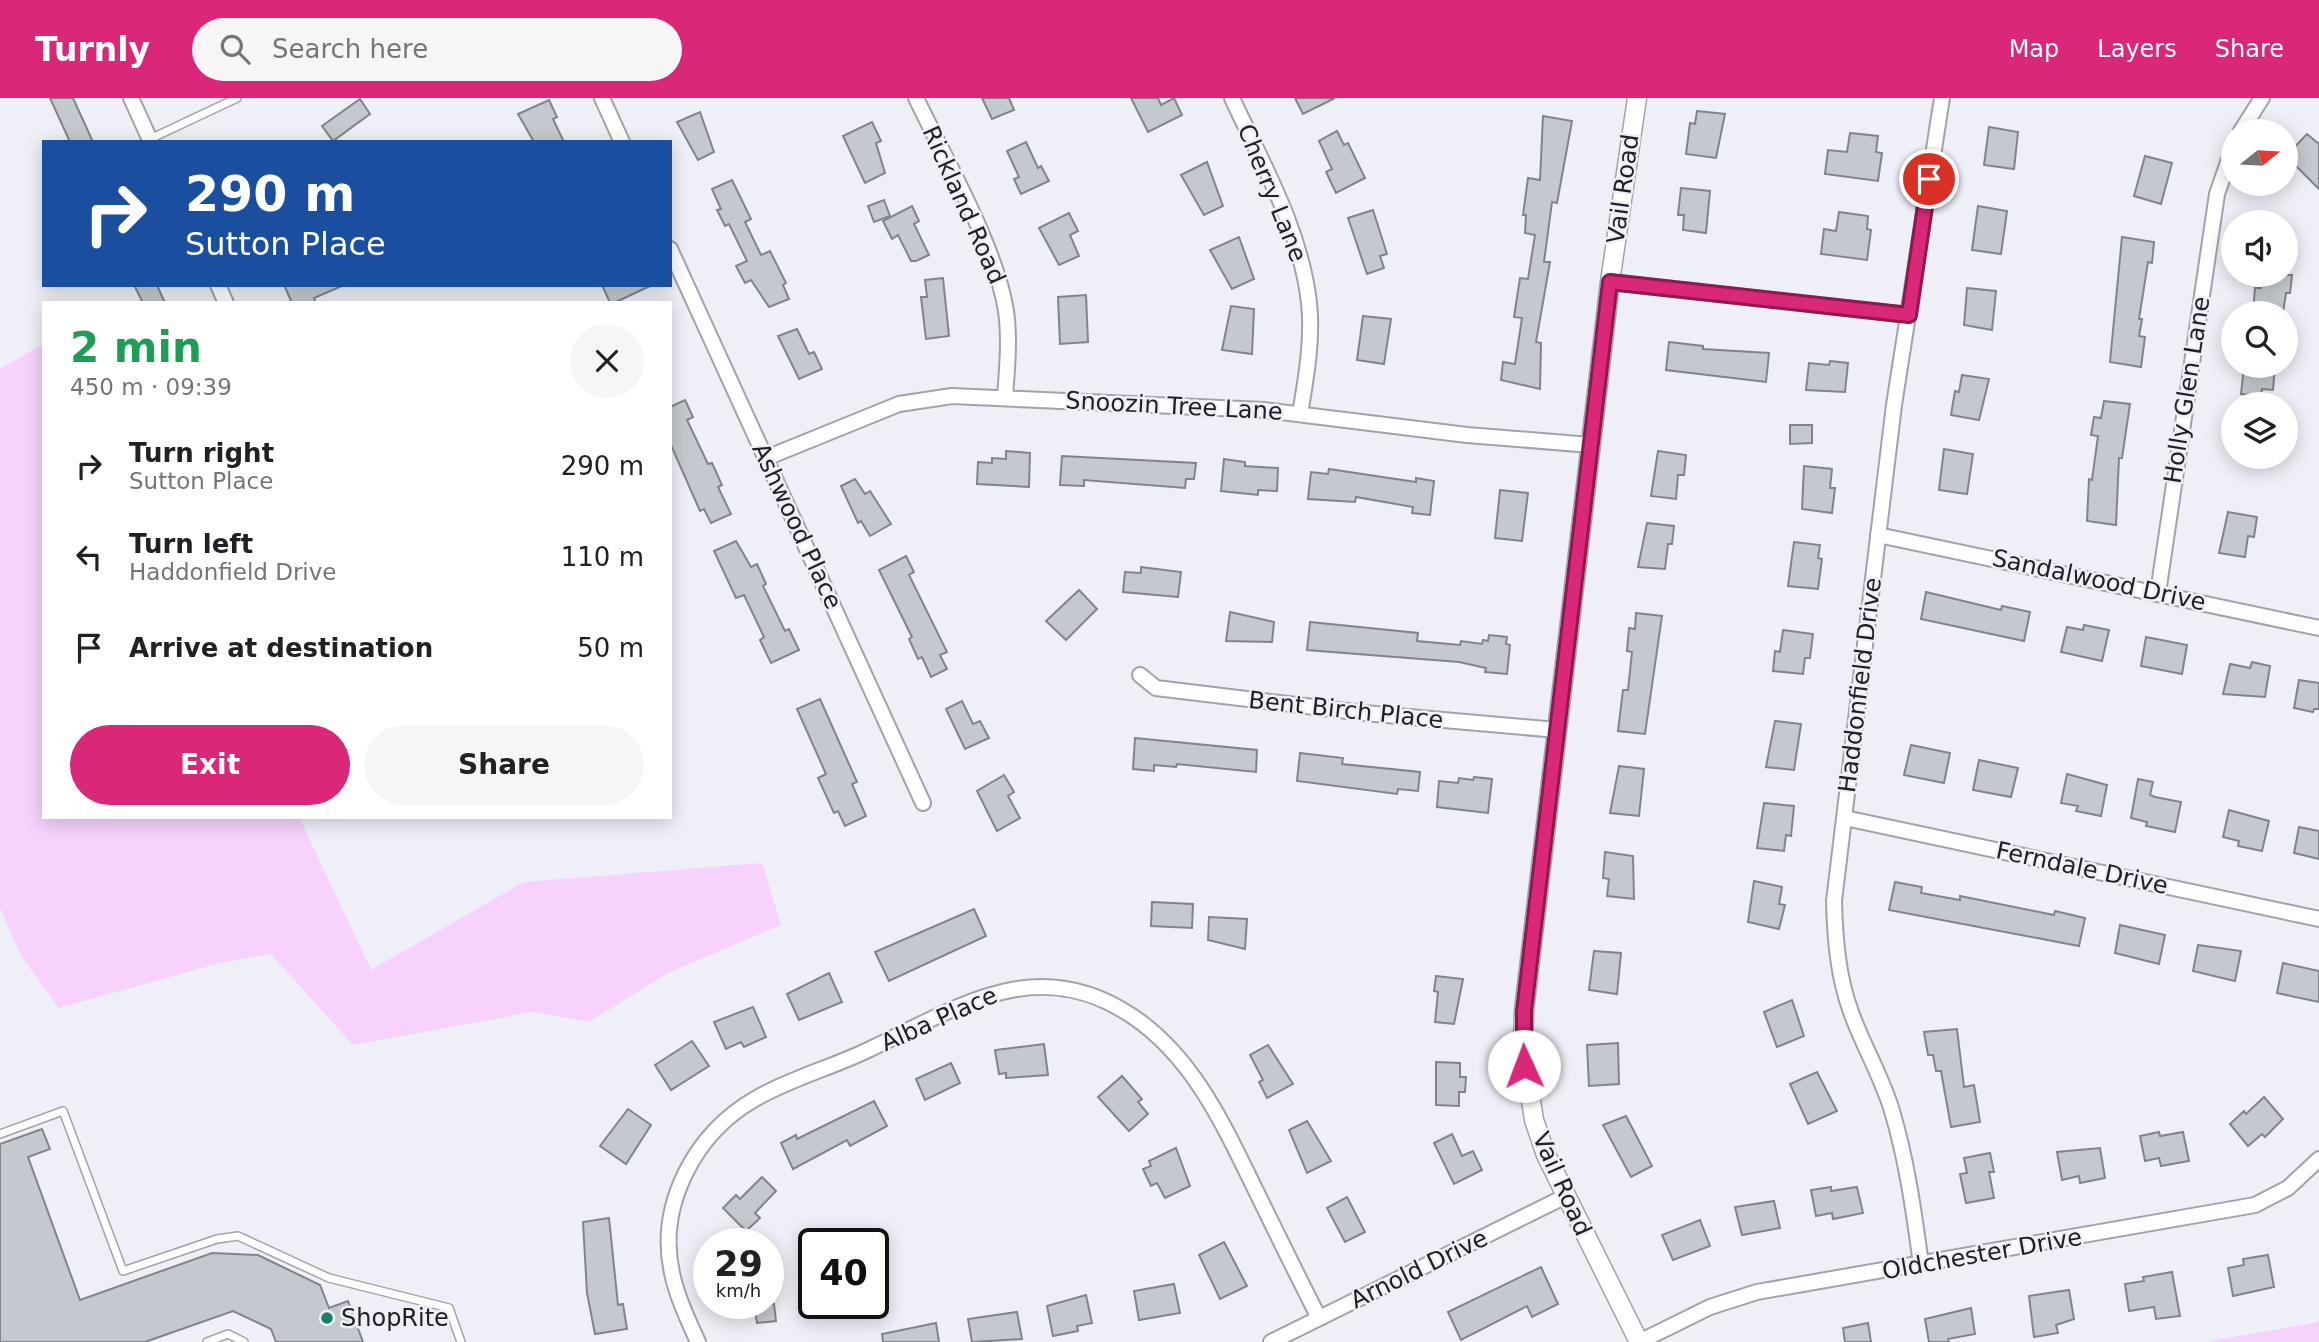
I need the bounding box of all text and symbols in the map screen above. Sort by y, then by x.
search box [192,18,682,81]
text: Turnly [35,30,150,69]
icon: search [216,30,254,68]
text: Search here [272,34,428,64]
text: Map [2009,35,2059,63]
text: Layers [2097,35,2177,63]
text: Share [2215,35,2284,63]
north arrow [2221,119,2298,196]
map controls [2221,119,2298,469]
street label: Cherry Lane [1232,120,1312,266]
street label: Rickland Road [917,122,1011,288]
street label: Vail Road [1601,132,1645,246]
pin [1899,149,1959,209]
icon: arrive [1910,160,1948,198]
text: 290 m [185,166,355,223]
icon: right [70,168,161,259]
button: sound [2221,210,2298,287]
text: Sutton Place [185,225,386,263]
street label: Holly Glen Lane [2158,295,2216,485]
button: search [2221,301,2298,378]
text: 2 min [70,323,202,372]
button: close [570,324,644,398]
text: 450 m · 09:39 [70,374,232,400]
street label: Snoozin Tree Lane [1065,386,1283,426]
button: layers [2221,392,2298,469]
text: Turn right [129,438,274,468]
street label: Ashwood Place [746,439,848,613]
icon: right [70,447,108,485]
text: 290 m [561,451,644,481]
text: Sutton Place [129,468,273,494]
text: Turn left [129,529,253,559]
icon: left [70,538,108,576]
text: 110 m [561,542,644,572]
street label: Sandalwood Drive [1990,544,2208,616]
text: Haddonfield Drive [129,559,337,585]
street label: Haddonfield Drive [1833,576,1887,794]
icon: arrive [70,629,108,667]
text: Arrive at destination [129,633,433,663]
text: 50 m [577,633,644,663]
street label: Bent Birch Place [1247,686,1445,734]
button: Exit [70,725,350,805]
button: Share [364,725,644,805]
street label: Ferndale Drive [1994,836,2170,900]
street label: Alba Place [876,981,1002,1057]
position arrow [1487,1029,1561,1103]
street label: Vail Road [1527,1128,1597,1240]
street label: Oldchester Drive [1880,1223,2084,1285]
street label: Arnold Drive [1346,1224,1492,1314]
speed limit sign: 40 [798,1228,889,1319]
text: 29 [714,1244,763,1284]
text: km/h [716,1280,761,1301]
place label: ShopRite [341,1304,449,1332]
marker: ShopRite [319,1310,335,1326]

